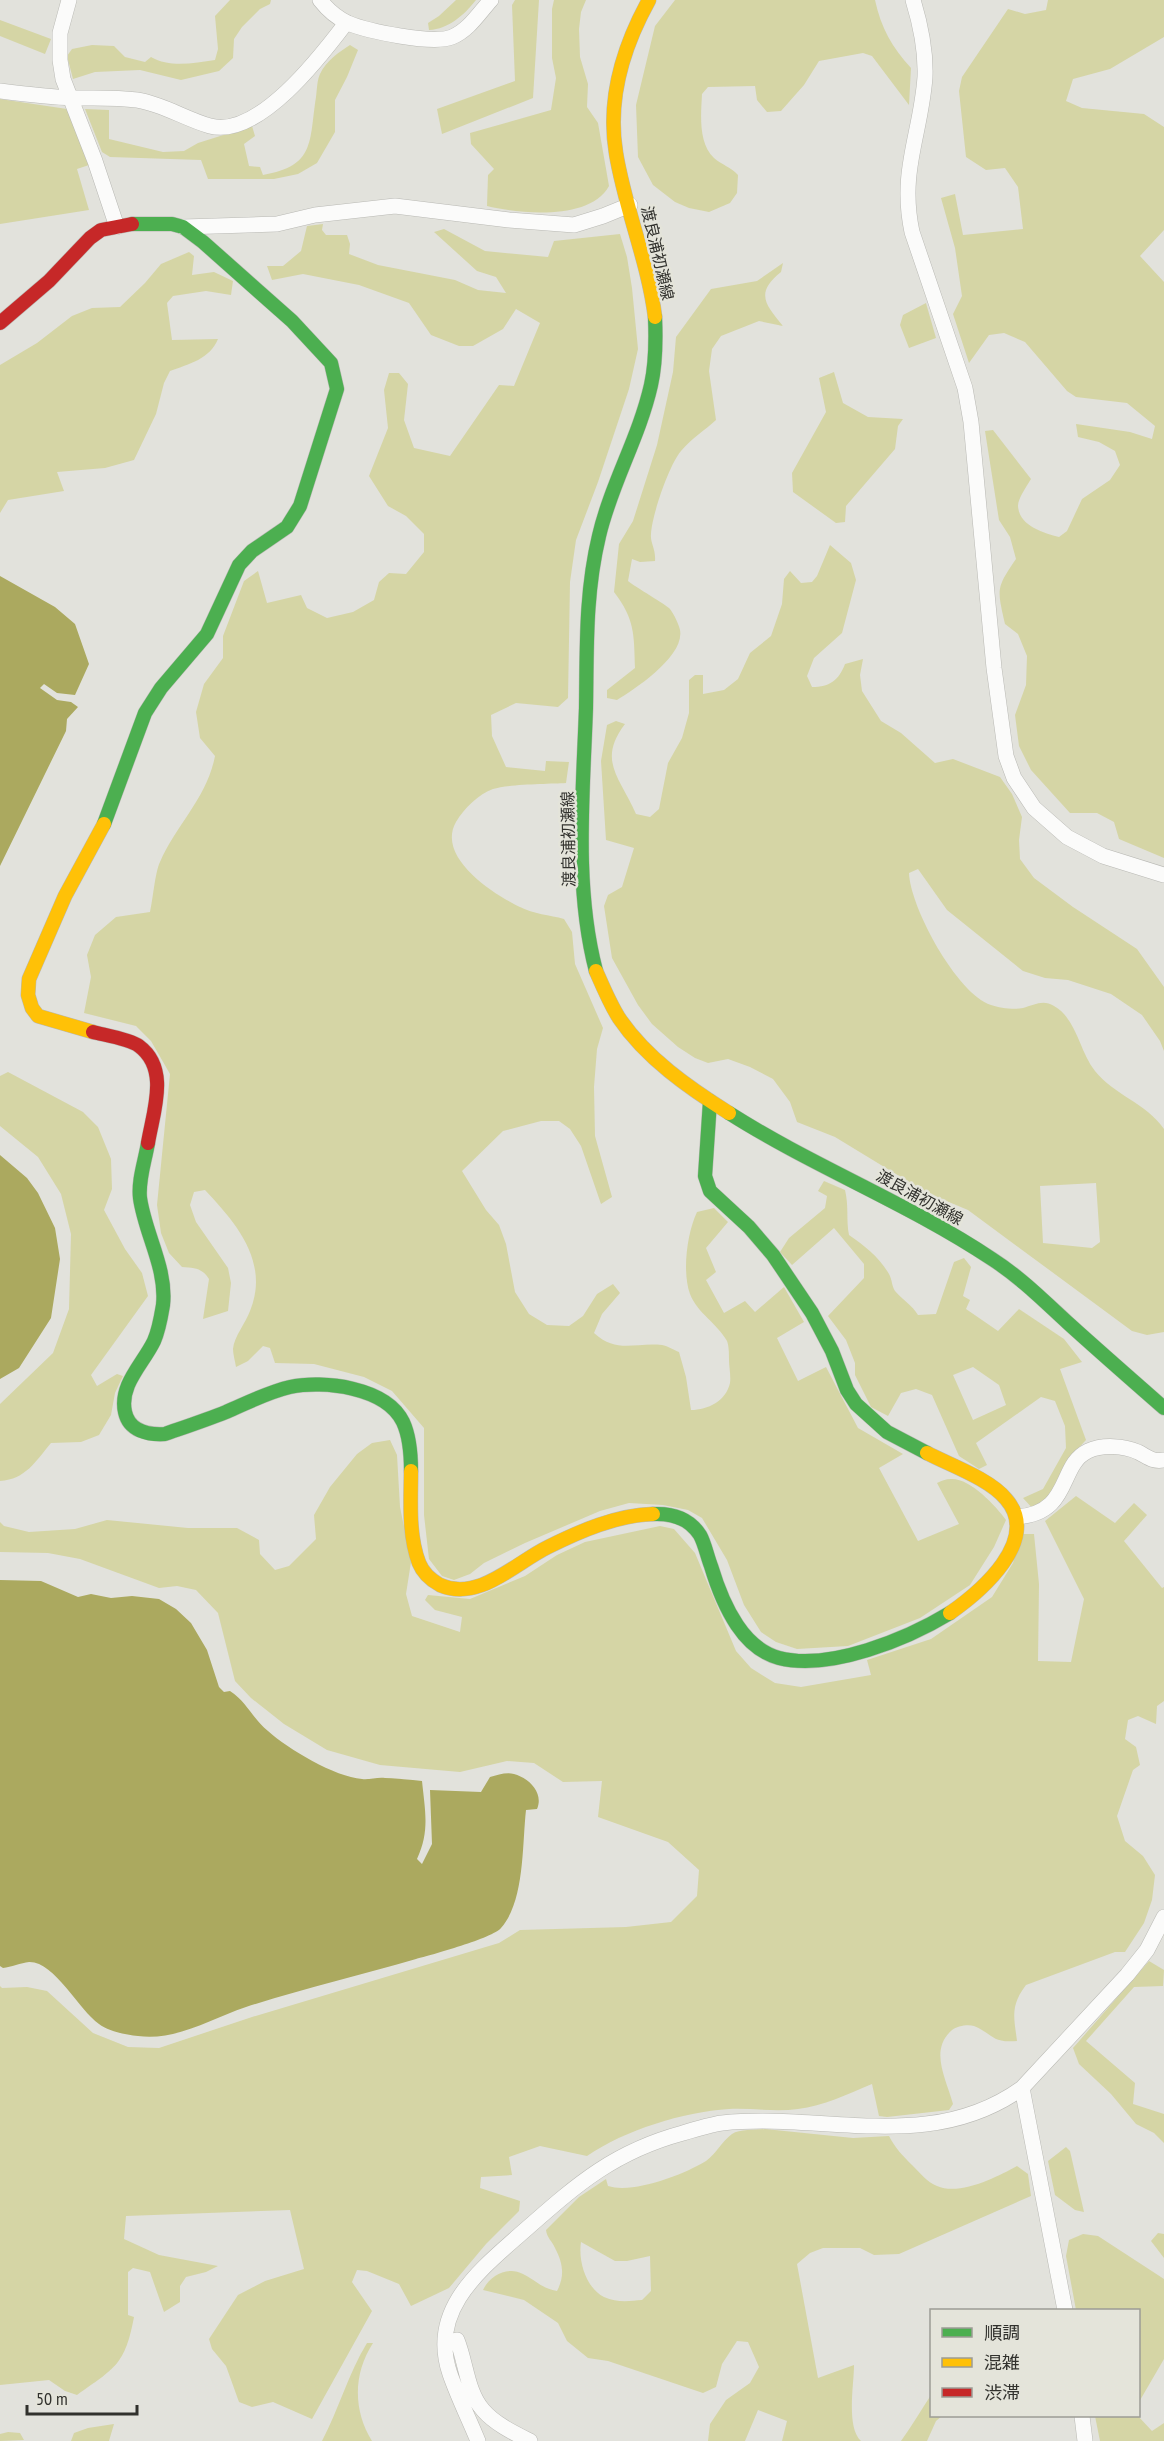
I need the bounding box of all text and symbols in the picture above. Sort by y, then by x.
street label: 渡良浦初瀬線 [637,204,679,302]
street label: 渡良浦初瀬線 [557,791,579,887]
street label: 渡良浦初瀬線 [873,1165,967,1229]
legend [930,2309,1140,2417]
text: 順調 [984,2321,1020,2344]
text: 混雑 [984,2351,1020,2374]
scale bar [27,2378,136,2416]
text: 渋滞 [984,2381,1020,2404]
text: 50 m [36,2387,68,2410]

